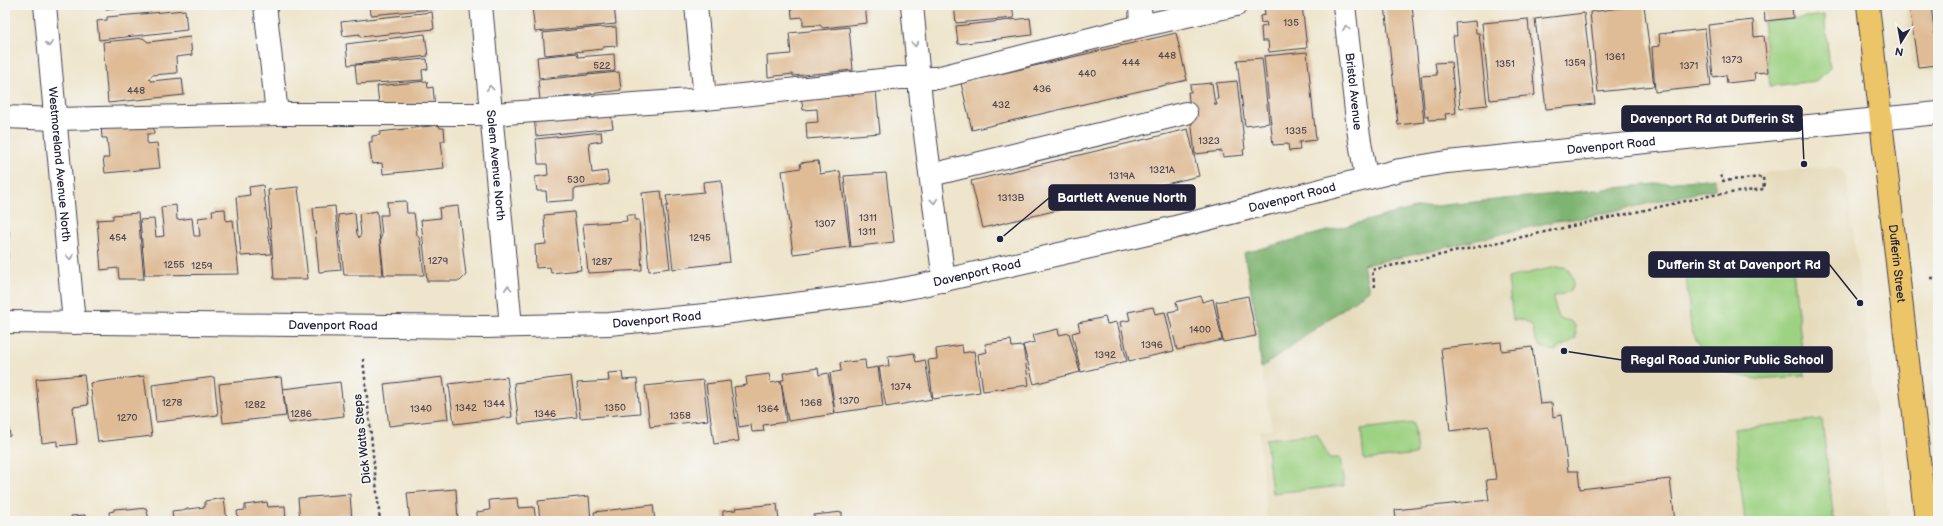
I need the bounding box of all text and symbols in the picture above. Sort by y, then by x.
house number: 135 [1283,17,1299,29]
north arrow [1881,22,1921,62]
one-way arrow [1342,25,1351,31]
one-way arrow [44,41,53,47]
one-way arrow [911,41,920,47]
text: N [1894,44,1904,58]
house number: 448 [1158,50,1176,62]
house number: 1361 [1605,51,1625,63]
street label: Bristol Avenue [1341,52,1365,131]
house number: 1373 [1721,54,1743,66]
house number: 444 [1122,57,1140,69]
house number: 1359 [1564,57,1586,69]
house number: 1351 [1495,58,1515,70]
house number: 522 [593,60,611,72]
house number: 1371 [1680,60,1699,72]
house number: 440 [1078,68,1096,80]
house number: 436 [1033,83,1051,95]
house number: 448 [127,85,145,97]
one-way arrow [486,85,495,91]
street label: Westmoreland Avenue North [45,86,74,243]
house number: 432 [992,99,1010,111]
callout: Davenport Rd at Dufferin St [1622,106,1802,131]
street label: Salem Avenue North [483,109,508,222]
text: Davenport Rd at Dufferin St [1630,111,1795,127]
house number: 1335 [1285,125,1307,137]
street label: Davenport Road [1566,134,1656,158]
house number: 1323 [1198,135,1220,147]
house number: 1321A [1149,164,1176,176]
house number: 1319A [1109,170,1136,182]
house number: 530 [567,174,585,186]
street label: Davenport Road [1247,180,1337,216]
callout: Bartlett Avenue North [1049,185,1195,210]
text: Bartlett Avenue North [1057,190,1187,206]
house number: 1313B [998,192,1025,204]
one-way arrow [929,198,938,204]
house number: 1311 [859,212,877,224]
house number: 1307 [815,218,835,230]
street label: Dufferin Street [1885,224,1908,304]
house number: 1311 [858,226,876,238]
house number: 454 [109,232,127,244]
house number: 1295 [689,232,711,244]
callout: Dufferin St at Davenport Rd [1649,252,1829,277]
one-way arrow [65,254,74,260]
house number: 1279 [428,255,448,267]
house number: 1287 [592,256,612,268]
street label: Davenport Road [932,256,1022,290]
text: Dufferin St at Davenport Rd [1657,257,1821,273]
house number: 1255 [163,259,185,271]
house number: 1259 [191,260,213,272]
one-way arrow [504,285,513,291]
street label: Davenport Road [612,308,702,332]
street label: Davenport Road [288,318,378,334]
house number: 1400 [1189,324,1211,336]
house number: 1396 [1141,339,1163,351]
callout: Regal Road Junior Public School [1622,347,1832,372]
house number: 1392 [1094,349,1116,361]
text: Regal Road Junior Public School [1630,352,1824,368]
house number: 1374 [890,381,912,393]
street label: Dick Watts Steps [350,393,375,485]
house number: 1370 [839,395,860,407]
house number: 1278 [162,397,182,409]
house number: 1368 [800,397,822,409]
house number: 1344 [483,398,505,410]
house number: 1282 [244,399,266,411]
house number: 1342 [455,402,477,414]
house number: 1350 [604,402,626,414]
house number: 1340 [410,403,432,415]
house number: 1364 [757,403,779,415]
house number: 1286 [290,408,312,420]
house number: 1346 [534,408,556,420]
house number: 1358 [669,410,691,422]
house number: 1270 [117,412,137,424]

